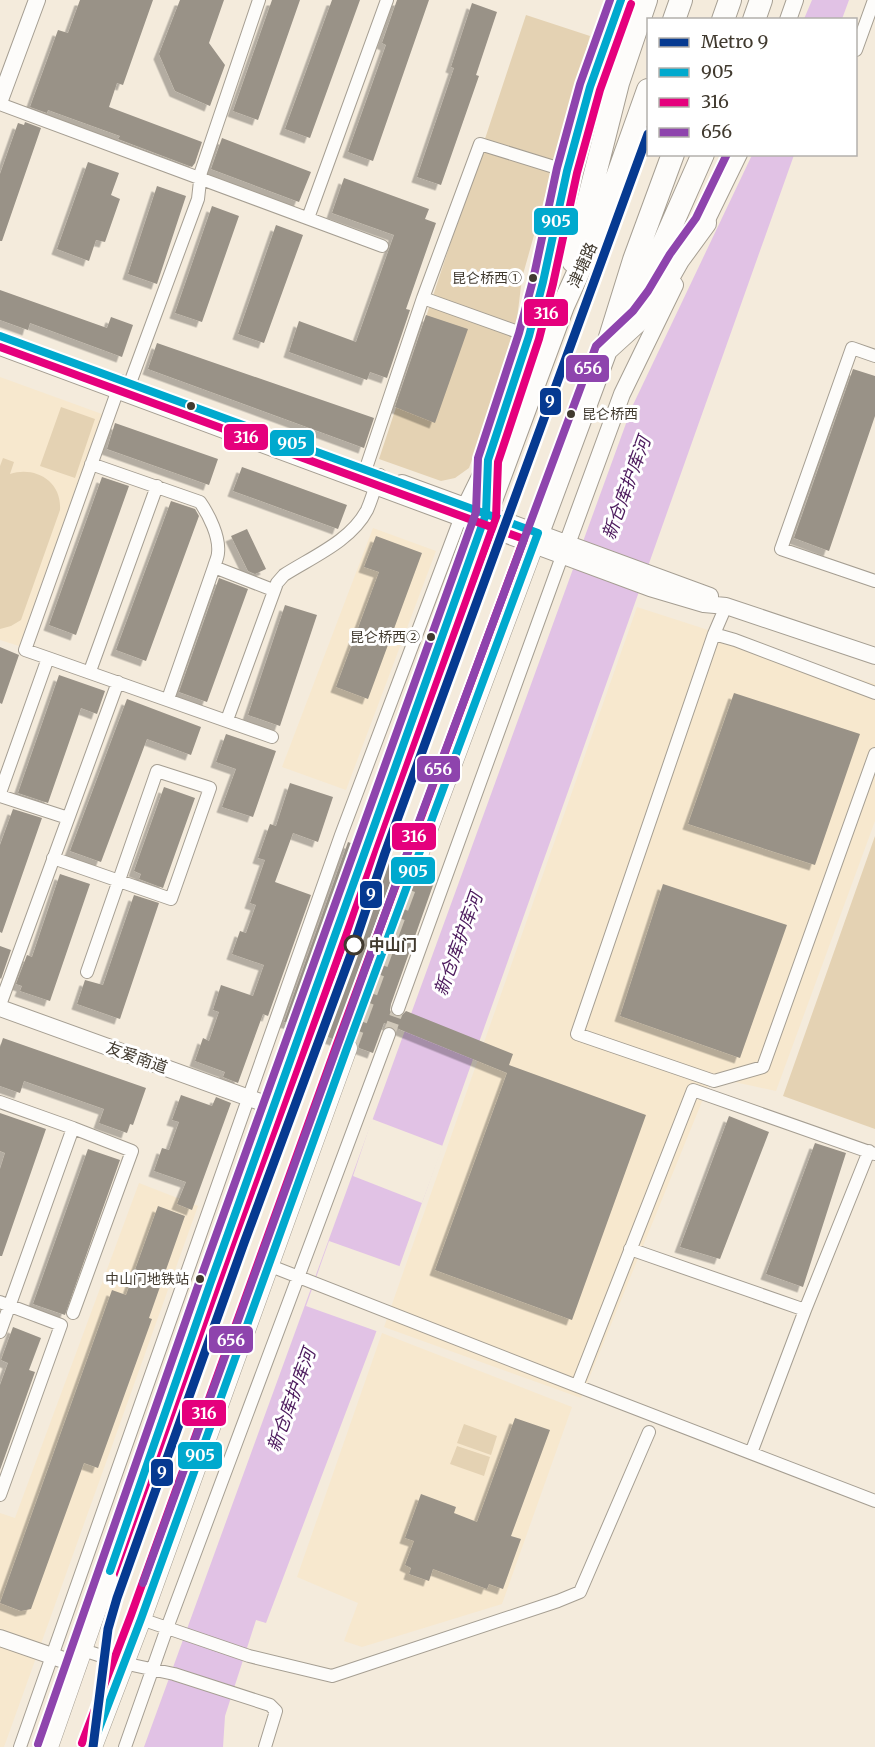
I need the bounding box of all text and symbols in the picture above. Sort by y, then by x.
legend [647,18,857,156]
text: Metro 9 [701,30,768,53]
text: 905 [701,60,734,83]
text: 316 [701,90,729,113]
text: 656 [701,120,732,143]
line badge: 905 [533,207,579,236]
text: 905 [541,211,571,231]
street label: 津塘路 [563,239,601,291]
place label: 昆仑桥西① [452,269,522,287]
marker: 昆仑桥西① [527,272,539,284]
line badge: 316 [523,298,569,327]
text: 316 [533,303,559,323]
line badge: 656 [565,354,610,383]
text: 656 [574,358,602,378]
line badge: 9 [539,387,562,416]
text: 9 [545,391,555,411]
unlabelled marker [185,400,197,412]
place label: 昆仑桥西 [582,405,638,423]
marker: 昆仑桥西 [565,408,577,420]
line badge: 316 [223,423,269,451]
text: 316 [233,427,259,447]
line badge: 905 [269,429,315,457]
water label: 新仓库护库河 [597,431,656,543]
text: 905 [277,433,307,453]
place label: 昆仑桥西② [350,628,420,646]
marker: 昆仑桥西② [425,631,437,643]
line badge: 656 [416,755,461,783]
text: 656 [424,759,452,779]
line badge: 316 [391,822,437,851]
text: 316 [401,826,427,846]
line badge: 905 [390,856,436,885]
text: 905 [398,861,428,881]
line badge: 9 [359,880,383,909]
text: 9 [366,884,376,904]
water label: 新仓库护库河 [429,887,488,999]
marker: 中山门 [344,935,364,955]
place label: 中山门 [369,935,417,955]
street label: 友爱南道 [104,1037,170,1077]
place label: 中山门地铁站 [105,1270,189,1288]
marker: 中山门地铁站 [194,1273,206,1285]
line badge: 656 [208,1325,254,1354]
text: 656 [217,1330,245,1350]
water label: 新仓库护库河 [262,1343,321,1455]
line badge: 316 [181,1399,227,1427]
text: 316 [191,1403,217,1423]
line badge: 905 [177,1441,223,1470]
text: 905 [185,1445,215,1465]
line badge: 9 [150,1458,174,1487]
text: 9 [157,1462,167,1482]

